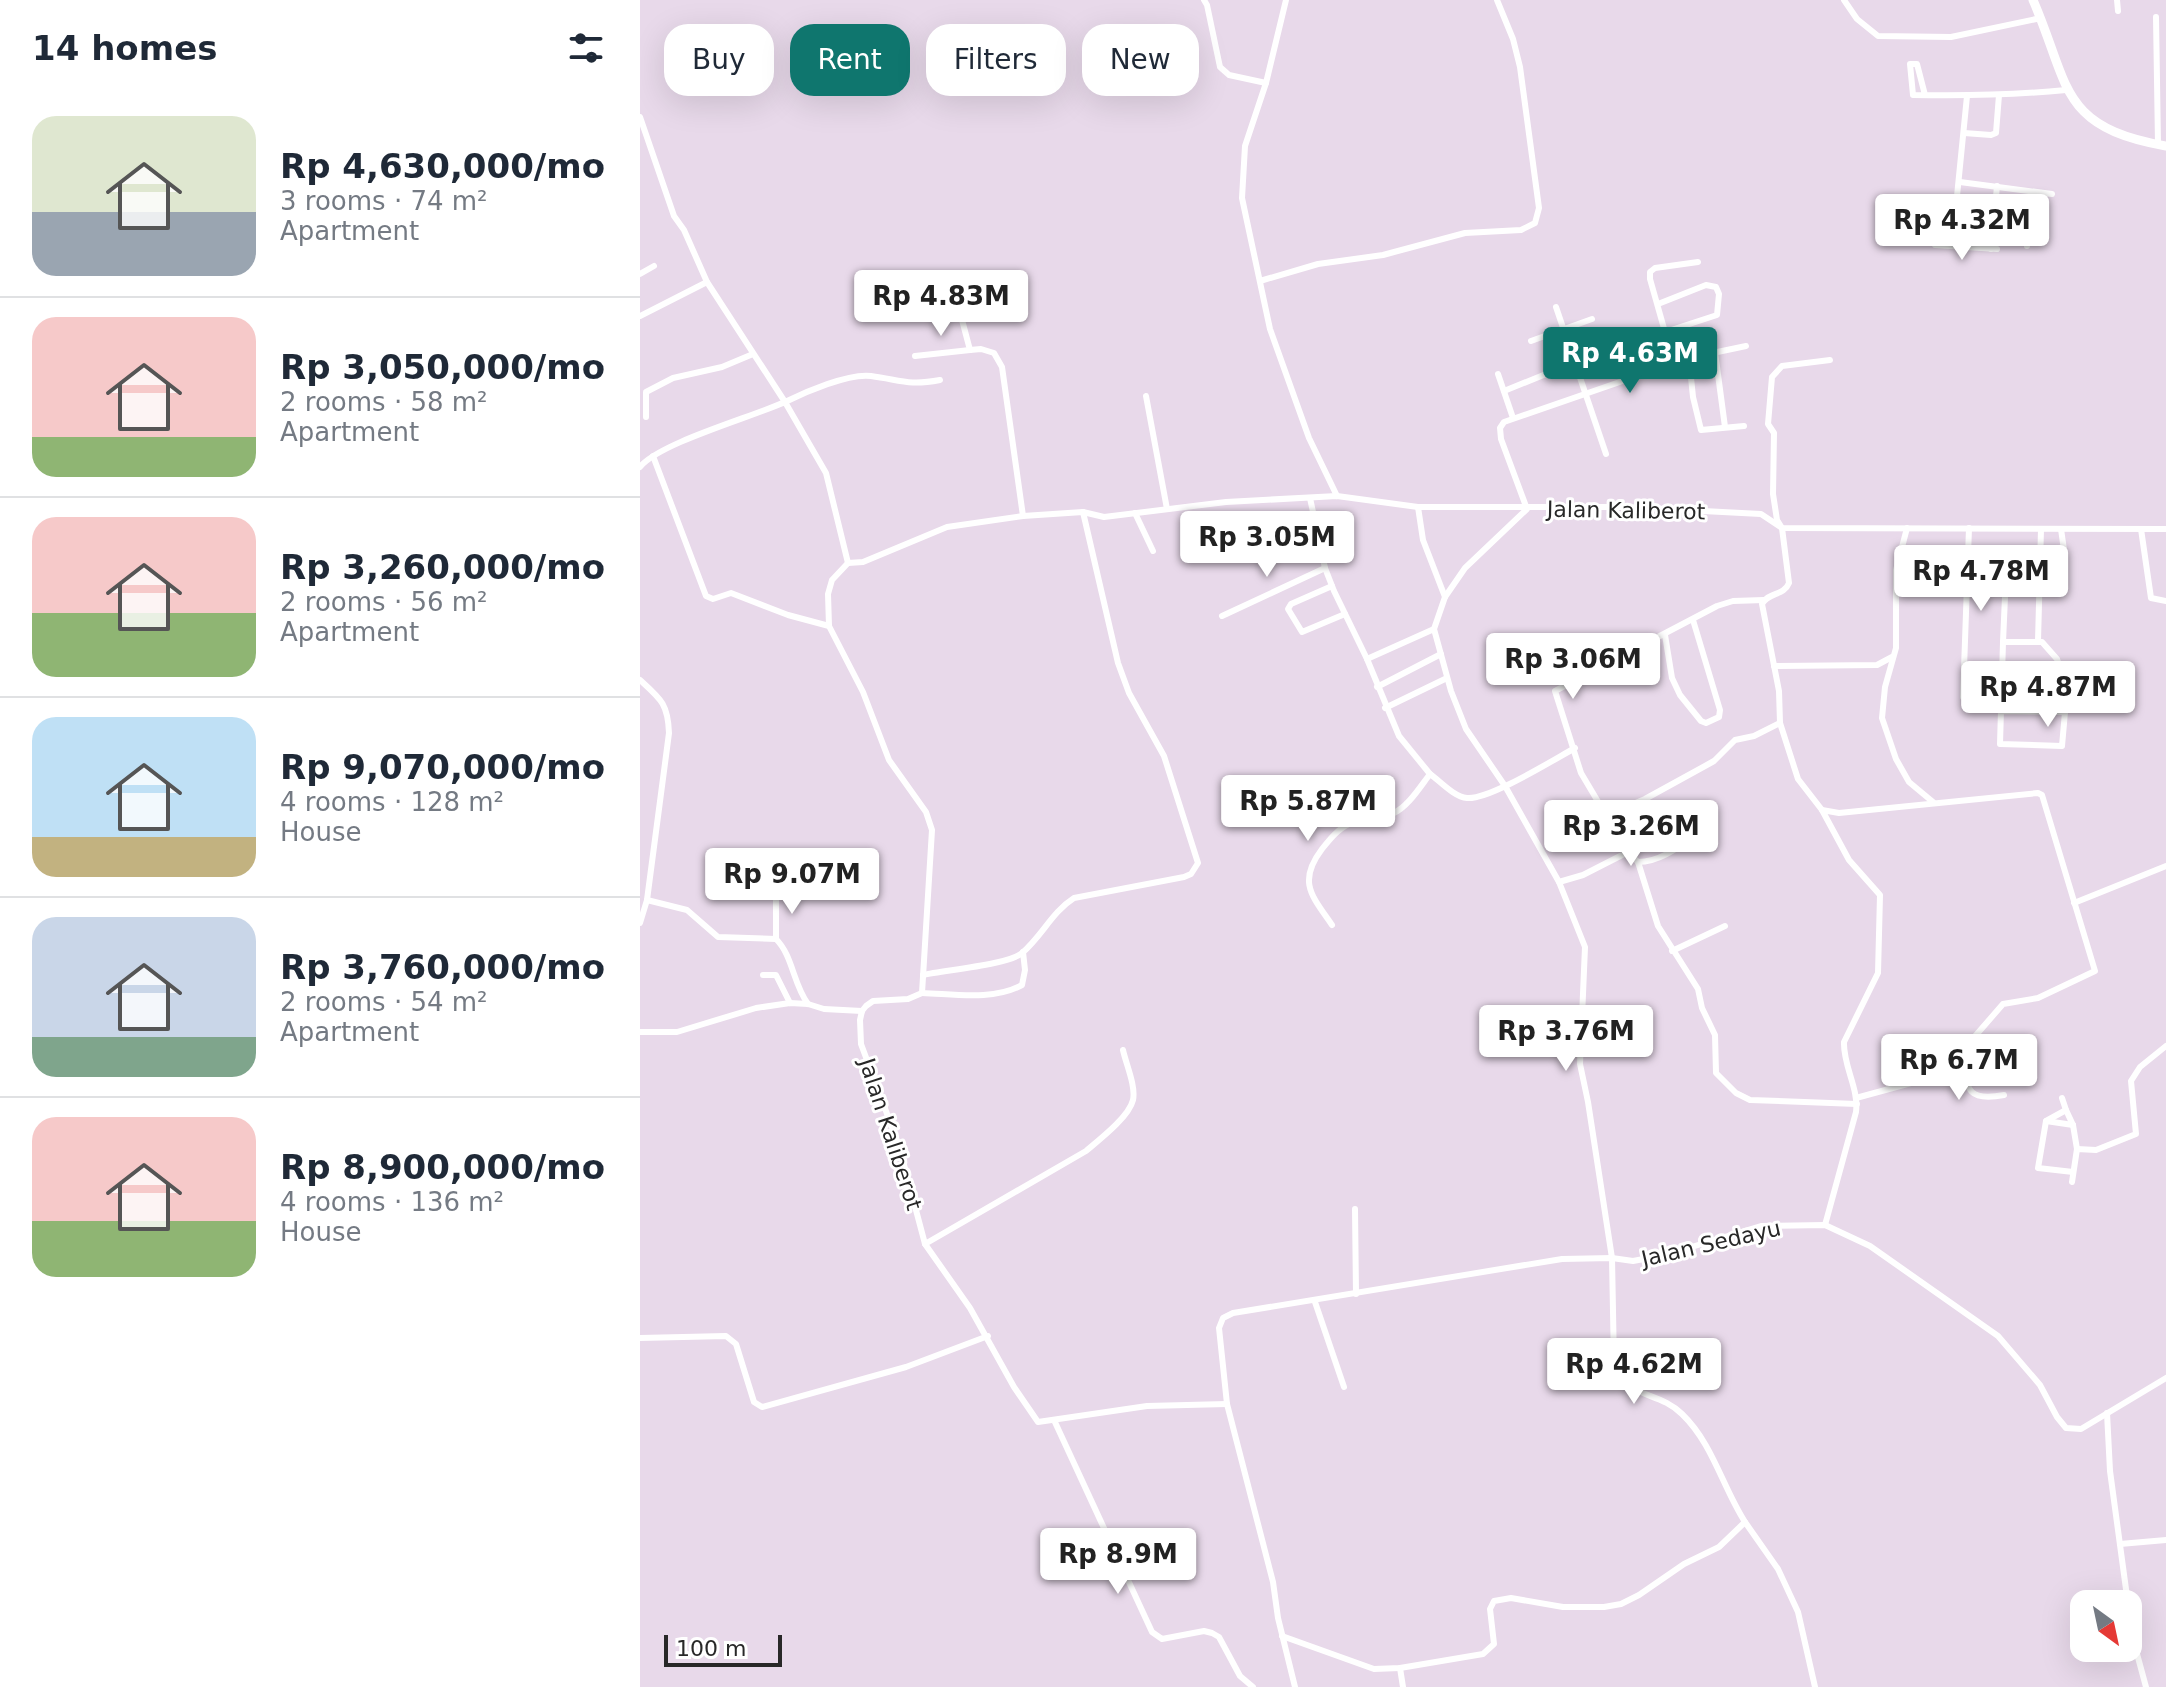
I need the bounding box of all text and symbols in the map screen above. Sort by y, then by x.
chip: Buy [664,24,774,96]
chip: Rent [790,24,910,96]
chip: Filters [926,24,1066,96]
chip: New [1082,24,1199,96]
icon: filters [564,26,608,70]
text: 14 homes [32,28,217,68]
text: Rp 4,630,000/mo [280,146,605,186]
icon: home [96,148,192,244]
text: 3 rooms · 74 m² [280,186,488,216]
pin: Rp 4.32M [1879,194,2045,262]
text: Rp 4.32M [1893,205,2031,235]
text: Apartment [280,216,419,246]
pin: Rp 4.83M [858,270,1024,338]
text: Rp 4.83M [872,281,1010,311]
pin: Rp 4.63M [1547,327,1713,395]
text: Rp 4.63M [1561,338,1699,368]
text: Rp 3,050,000/mo [280,347,605,387]
icon: home [96,349,192,445]
text: 2 rooms · 58 m² [280,387,488,417]
text: Apartment [280,417,419,447]
street label: Jalan Kaliberot [1545,497,1706,524]
pin: Rp 3.05M [1184,511,1350,579]
text: Rp 3.05M [1198,522,1336,552]
pin: Rp 4.78M [1898,545,2064,613]
text: Rp 3,260,000/mo [280,547,605,587]
icon: home [96,549,192,645]
text: Rp 4.78M [1912,556,2050,586]
text: 2 rooms · 56 m² [280,587,488,617]
text: Apartment [280,617,419,647]
pin: Rp 3.06M [1490,633,1656,701]
text: Rp 3.06M [1504,644,1642,674]
pin: Rp 4.87M [1965,661,2131,729]
text: Rp 4.87M [1979,672,2117,702]
text: Rp 9,070,000/mo [280,747,605,787]
icon: home [96,749,192,845]
pin: Rp 5.87M [1225,775,1391,843]
text: Rp 5.87M [1239,786,1377,816]
text: 4 rooms · 128 m² [280,787,504,817]
pin: Rp 3.26M [1548,800,1714,868]
text: Rp 3.26M [1562,811,1700,841]
text: House [280,817,361,847]
pin: Rp 9.07M [709,848,875,916]
text: Rp 9.07M [723,859,861,889]
text: Rp 3,760,000/mo [280,947,605,987]
icon: home [96,949,192,1045]
text: 2 rooms · 54 m² [280,987,488,1017]
pin: Rp 3.76M [1483,1005,1649,1073]
text: Rp 3.76M [1497,1016,1635,1046]
text: Apartment [280,1017,419,1047]
pin: Rp 6.7M [1885,1034,2033,1102]
text: Rp 6.7M [1899,1045,2019,1075]
street label: Jalan Kaliberot [854,1053,927,1214]
text: Rp 8,900,000/mo [280,1147,605,1187]
icon: home [96,1149,192,1245]
text: 4 rooms · 136 m² [280,1187,504,1217]
street label: Jalan Sedayu [1637,1215,1783,1272]
text: House [280,1217,361,1247]
pin: Rp 4.62M [1551,1338,1717,1406]
text: Rp 4.62M [1565,1349,1703,1379]
pin: Rp 8.9M [1044,1528,1192,1596]
text: Rp 8.9M [1058,1539,1178,1569]
north arrow [2070,1590,2142,1662]
map controls [2070,1590,2142,1662]
scale bar [664,1631,782,1667]
text: 100 m [676,1636,746,1661]

